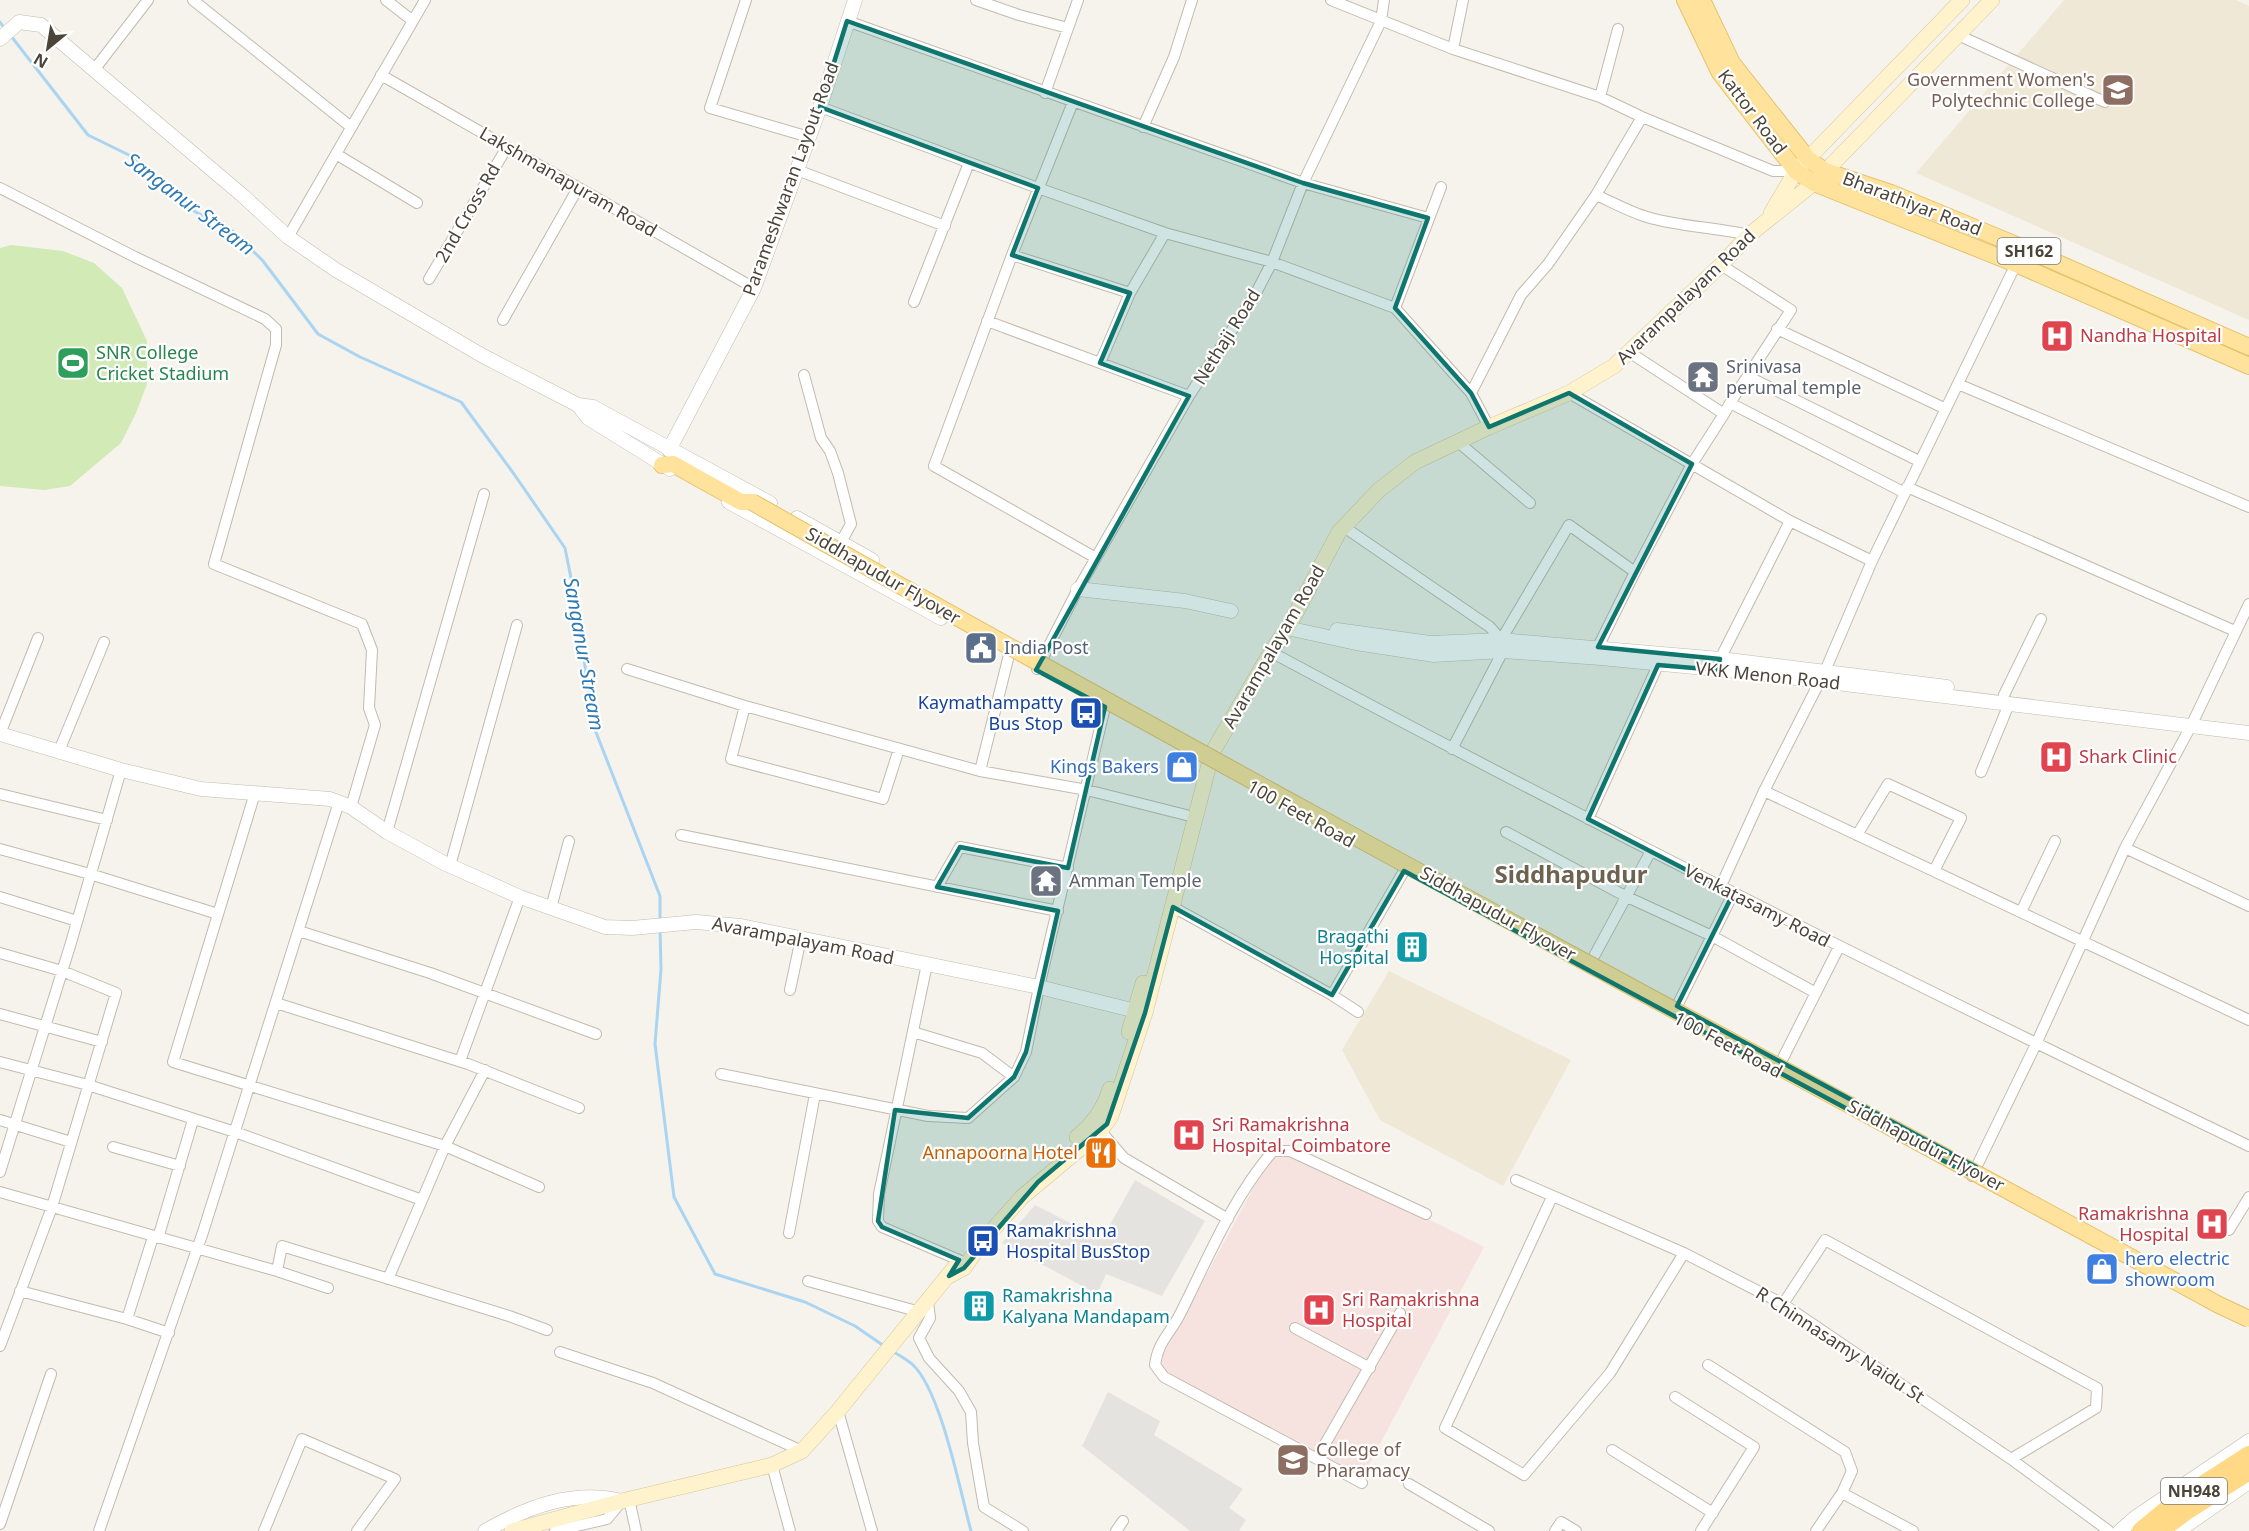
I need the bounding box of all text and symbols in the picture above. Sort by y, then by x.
north arrow [18,18,78,78]
text: N [29,48,52,74]
street label: Parameshwaran Layout Road [736,58,844,299]
street label: Kattor Road [1713,64,1793,159]
place label: Government Women's Polytechnic College [1907,67,2095,112]
school or university icon: Government Women's Polytechnic College [2100,72,2136,108]
street label: Lakshmanapuram Road [475,120,662,242]
water label: Sanganur Stream [120,146,261,261]
street label: 2nd Cross Rd [429,159,505,266]
street label: Bharathiyar Road [1839,166,1985,241]
street label: Avarampalayam Road [1611,223,1760,369]
road number: SH162 [1998,238,2060,264]
street label: Nethaji Road [1187,284,1265,389]
hospital icon: Nandha Hospital [2039,318,2075,354]
place label: Nandha Hospital [2080,323,2222,347]
place label: SNR College Cricket Stadium [96,340,229,385]
sports icon: SNR College Cricket Stadium [55,345,91,381]
place label: Srinivasa perumal temple [1726,354,1861,399]
temple icon: Srinivasa perumal temple [1685,359,1721,395]
street label: Siddhapudur Flyover [802,521,966,630]
street label: Avarampalayam Road [1217,561,1330,732]
water label: Sanganur Stream [558,575,611,733]
public building icon: India Post [963,630,999,666]
place label: India Post [1004,635,1089,659]
street label: VKK Menon Road [1695,655,1842,695]
place label: Kaymathampatty Bus Stop [918,690,1064,735]
bus stop icon: Kaymathampatty Bus Stop [1068,695,1104,731]
hospital icon: Shark Clinic [2038,739,2074,775]
place label: Shark Clinic [2079,744,2177,768]
shop icon: Kings Bakers [1164,749,1200,785]
place label: Kings Bakers [1050,754,1159,778]
street label: 100 Feet Road [1243,774,1360,853]
district label: Siddhapudur [1495,857,1648,890]
street label: Venkatasamy Road [1680,858,1834,952]
street label: Siddhapudur Flyover [1416,860,1581,966]
temple icon: Amman Temple [1028,863,1064,899]
place label: Amman Temple [1069,868,1202,892]
street label: Avarampalayam Road [710,911,896,969]
place label: Bragathi Hospital [1317,924,1389,969]
building icon: Bragathi Hospital [1394,929,1430,965]
street label: 100 Feet Road [1670,1005,1787,1083]
street label: Siddhapudur Flyover [1844,1093,2010,1197]
place label: Sri Ramakrishna Hospital, Coimbatore [1212,1112,1391,1157]
hospital icon: Sri Ramakrishna Hospital, Coimbatore [1171,1117,1207,1153]
restaurant icon: Annapoorna Hotel [1083,1135,1119,1171]
place label: Annapoorna Hotel [922,1140,1078,1164]
place label: Ramakrishna Hospital [2078,1201,2189,1246]
hospital icon: Ramakrishna Hospital [2194,1206,2230,1242]
place label: Ramakrishna Hospital BusStop [1006,1218,1150,1263]
bus stop icon: Ramakrishna Hospital BusStop [965,1223,1001,1259]
place label: hero electric showroom [2125,1246,2230,1291]
shop icon: hero electric showroom [2084,1251,2120,1287]
street label: R Chinnasamy Naidu St [1752,1281,1930,1408]
place label: Ramakrishna Kalyana Mandapam [1002,1283,1170,1328]
place label: Sri Ramakrishna Hospital [1342,1287,1480,1332]
building icon: Ramakrishna Kalyana Mandapam [961,1288,997,1324]
hospital icon: Sri Ramakrishna Hospital [1301,1292,1337,1328]
place label: College of Pharamacy [1316,1437,1411,1482]
school or university icon: College of Pharamacy [1275,1442,1311,1478]
road number: NH948 [2161,1478,2227,1504]

